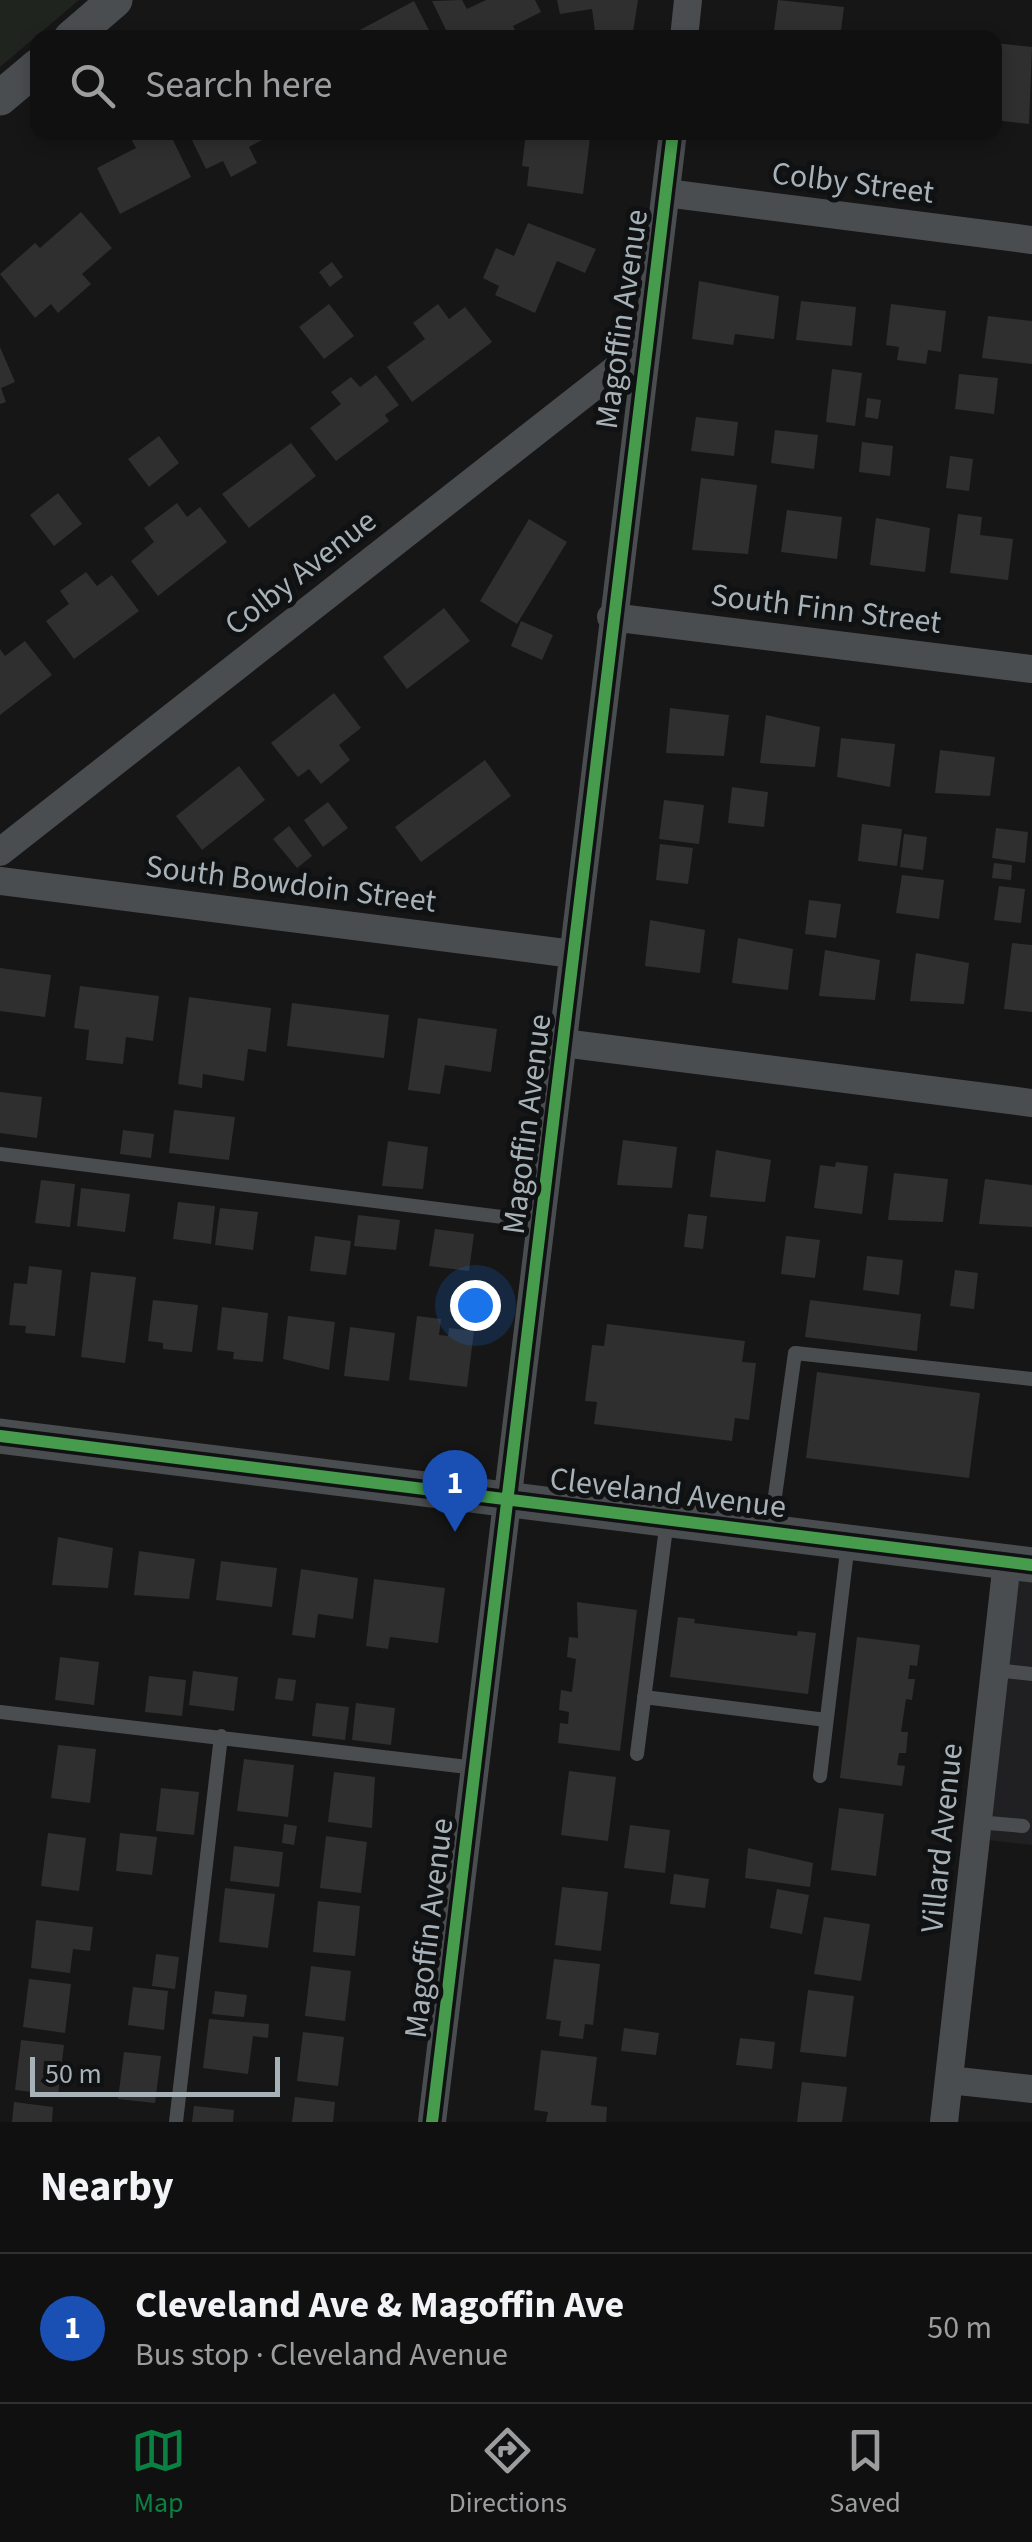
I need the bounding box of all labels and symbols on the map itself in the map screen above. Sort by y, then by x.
street label: Colby Street [769,150,937,216]
street label: Magoffin Avenue [584,206,660,432]
street label: Colby Avenue [215,499,386,647]
street label: South Finn Street [708,572,944,646]
street label: South Bowdoin Street [143,843,439,925]
street label: Magoffin Avenue [491,1012,563,1237]
your location [450,1280,501,1331]
pin: 1 [422,1450,488,1532]
street label: Cleveland Avenue [547,1456,789,1530]
street label: Villard Avenue [909,1741,975,1935]
street label: Magoffin Avenue [393,1816,465,2041]
scale bar [30,2052,280,2096]

